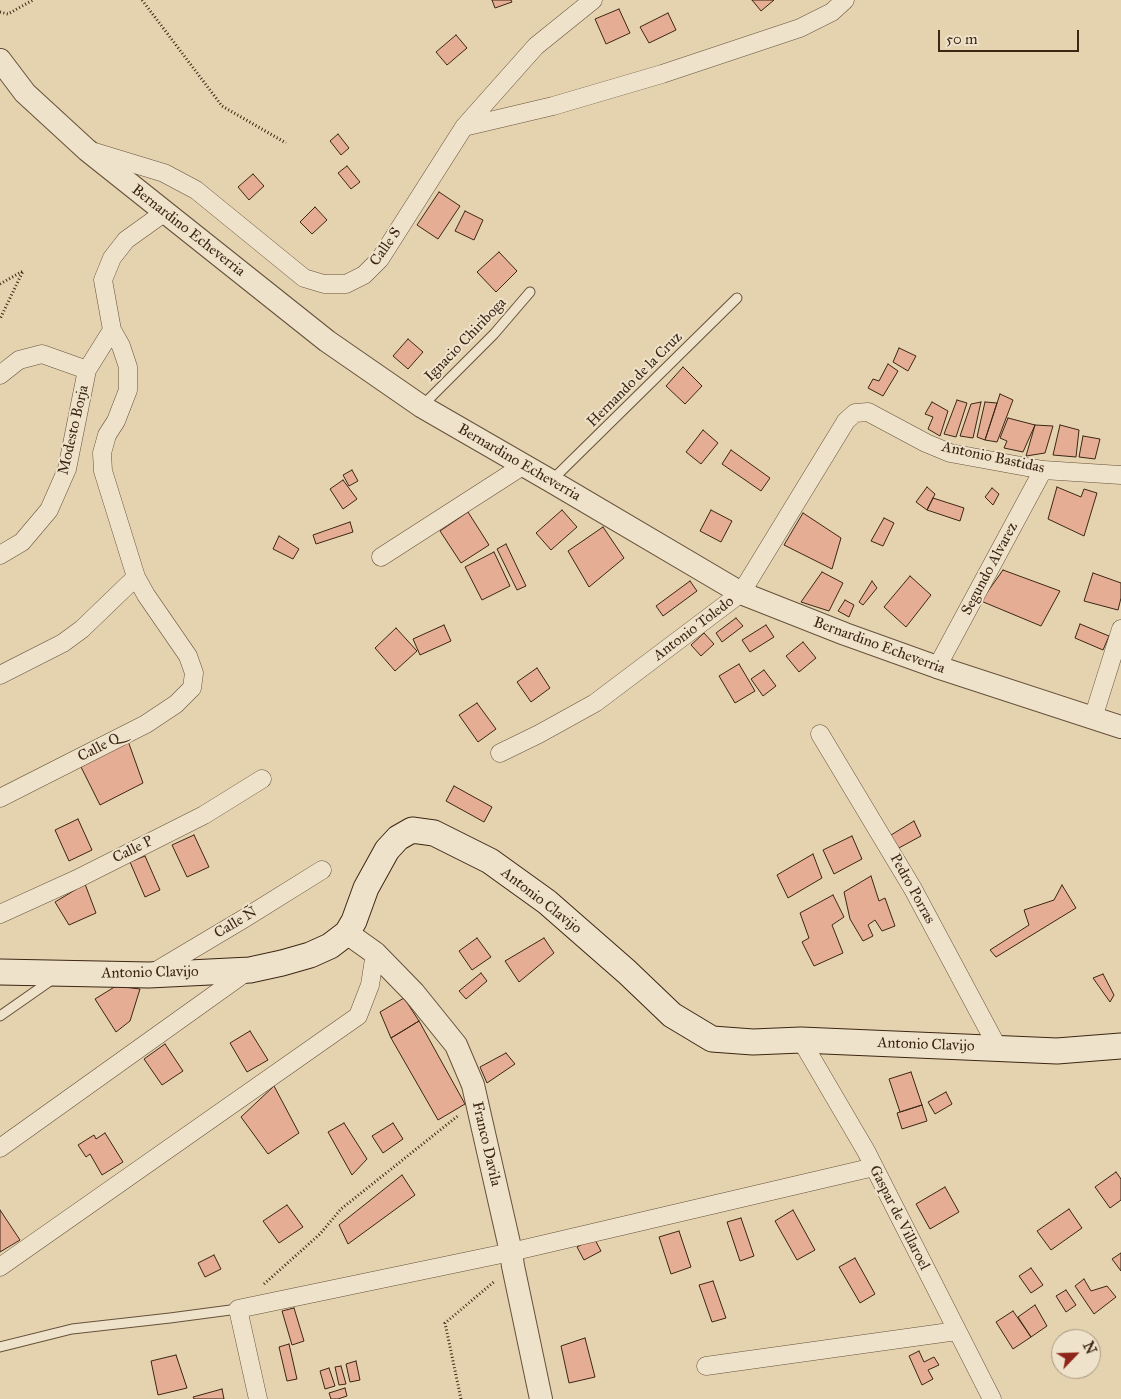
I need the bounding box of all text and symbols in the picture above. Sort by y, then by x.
scale bar [941,20,1082,52]
text: 50 m [946,30,978,48]
street label: Bernardino Echeverria [128,181,248,281]
street label: Calle S [366,224,406,270]
street label: Ignacio Chiriboga [421,294,511,386]
street label: Hernando de la Cruz [584,329,686,431]
street label: Modesto Borja [55,383,93,477]
street label: Bernardino Echeverria [454,420,584,506]
street label: Antonio Bastidas [940,438,1046,478]
street label: Segundo Alvarez [958,519,1022,619]
street label: Antonio Toledo [650,593,738,665]
street label: Bernardino Echeverria [811,614,947,678]
street label: Calle Q [75,730,123,766]
street label: Calle P [110,833,156,867]
street label: Pedro Porras [885,851,939,927]
street label: Antonio Clavijo [497,864,585,938]
street label: Calle Ñ [211,903,261,943]
street label: Antonio Clavijo [101,963,199,983]
street label: Antonio Clavijo [877,1034,975,1056]
street label: Franco Davila [467,1100,505,1188]
street label: Gaspar de Villaroel [865,1163,933,1273]
north arrow [1051,1329,1101,1379]
text: N [1079,1339,1099,1357]

